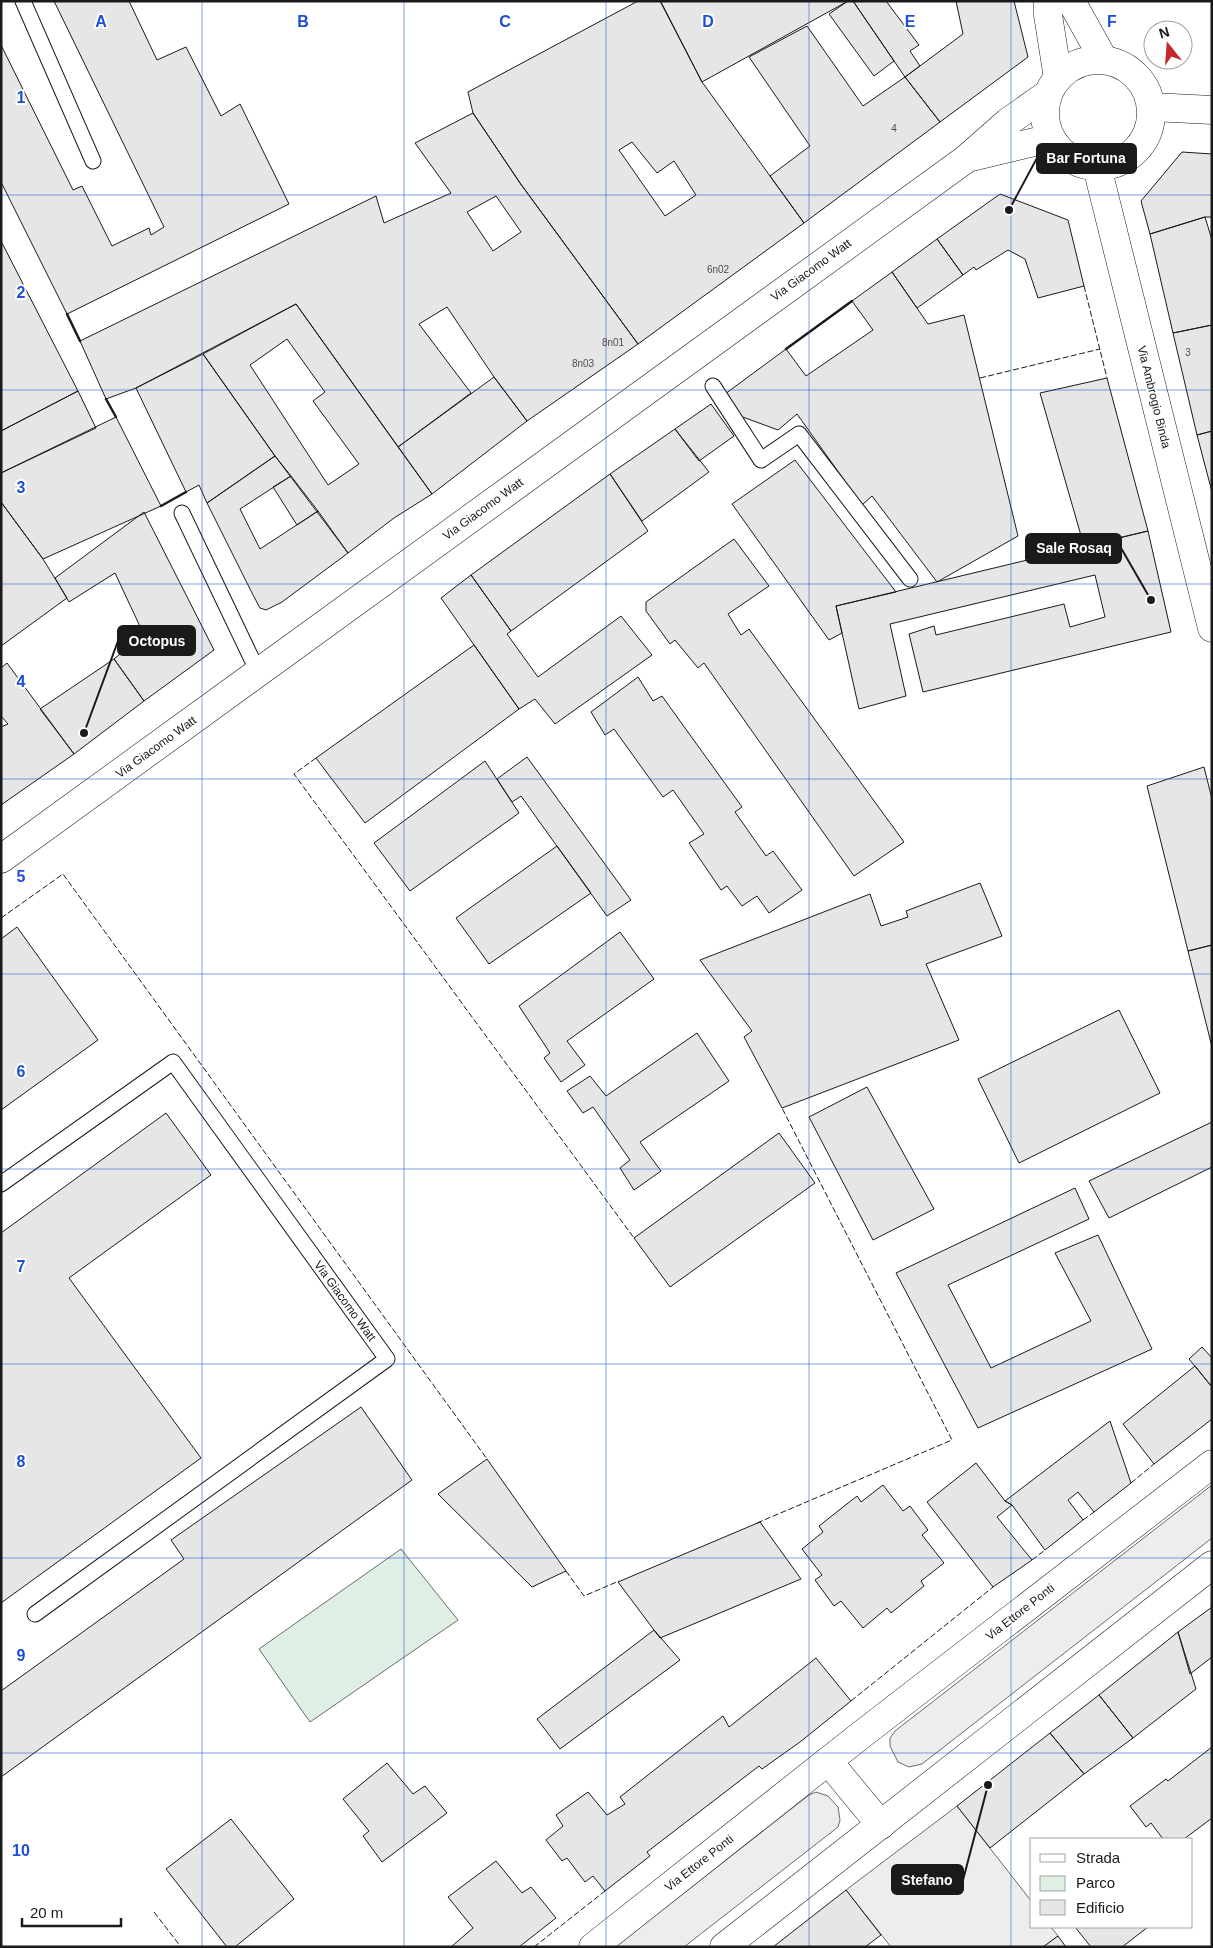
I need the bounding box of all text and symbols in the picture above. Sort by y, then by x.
text: A [95,13,107,30]
text: B [297,13,309,30]
text: C [499,13,511,30]
text: D [702,13,714,30]
text: E [905,13,916,30]
text: F [1107,13,1117,30]
north arrow [1143,20,1193,70]
text: N [1157,23,1171,42]
text: 1 [17,89,26,106]
house number: 4 [891,123,897,134]
callout: Bar Fortuna [1037,144,1136,173]
text: Bar Fortuna [1046,150,1126,166]
street label: Via Giacomo Watt [768,236,854,304]
house number: 6n02 [707,264,730,275]
text: 2 [17,284,26,301]
house number: 8n01 [602,337,625,348]
street label: Via Ambrogio Binda [1134,344,1174,450]
house number: 3 [1185,347,1191,358]
house number: 8n03 [572,358,595,369]
street label: Via Giacomo Watt [440,475,526,543]
text: 3 [17,479,26,496]
callout: Sale Rosaq [1026,534,1121,563]
text: Sale Rosaq [1036,540,1112,556]
callout: Octopus [118,626,195,655]
text: Octopus [129,633,186,649]
text: 4 [17,673,26,690]
street label: Via Giacomo Watt [113,713,199,781]
text: 5 [17,868,26,885]
text: 6 [17,1063,26,1080]
text: 7 [17,1258,26,1275]
street label: Via Giacomo Watt [311,1258,379,1344]
text: 8 [17,1453,26,1470]
street label: Via Ettore Ponti [983,1581,1057,1643]
text: 9 [17,1647,26,1664]
street label: Via Ettore Ponti [662,1832,736,1894]
legend [1030,1838,1193,1928]
text: 10 [12,1842,30,1859]
text: Strada [1076,1849,1121,1866]
callout: Stefano [892,1865,963,1894]
text: Stefano [901,1872,953,1888]
text: Parco [1076,1874,1115,1891]
scale bar [22,1896,121,1928]
text: Edificio [1076,1899,1124,1916]
text: 20 m [30,1904,63,1921]

